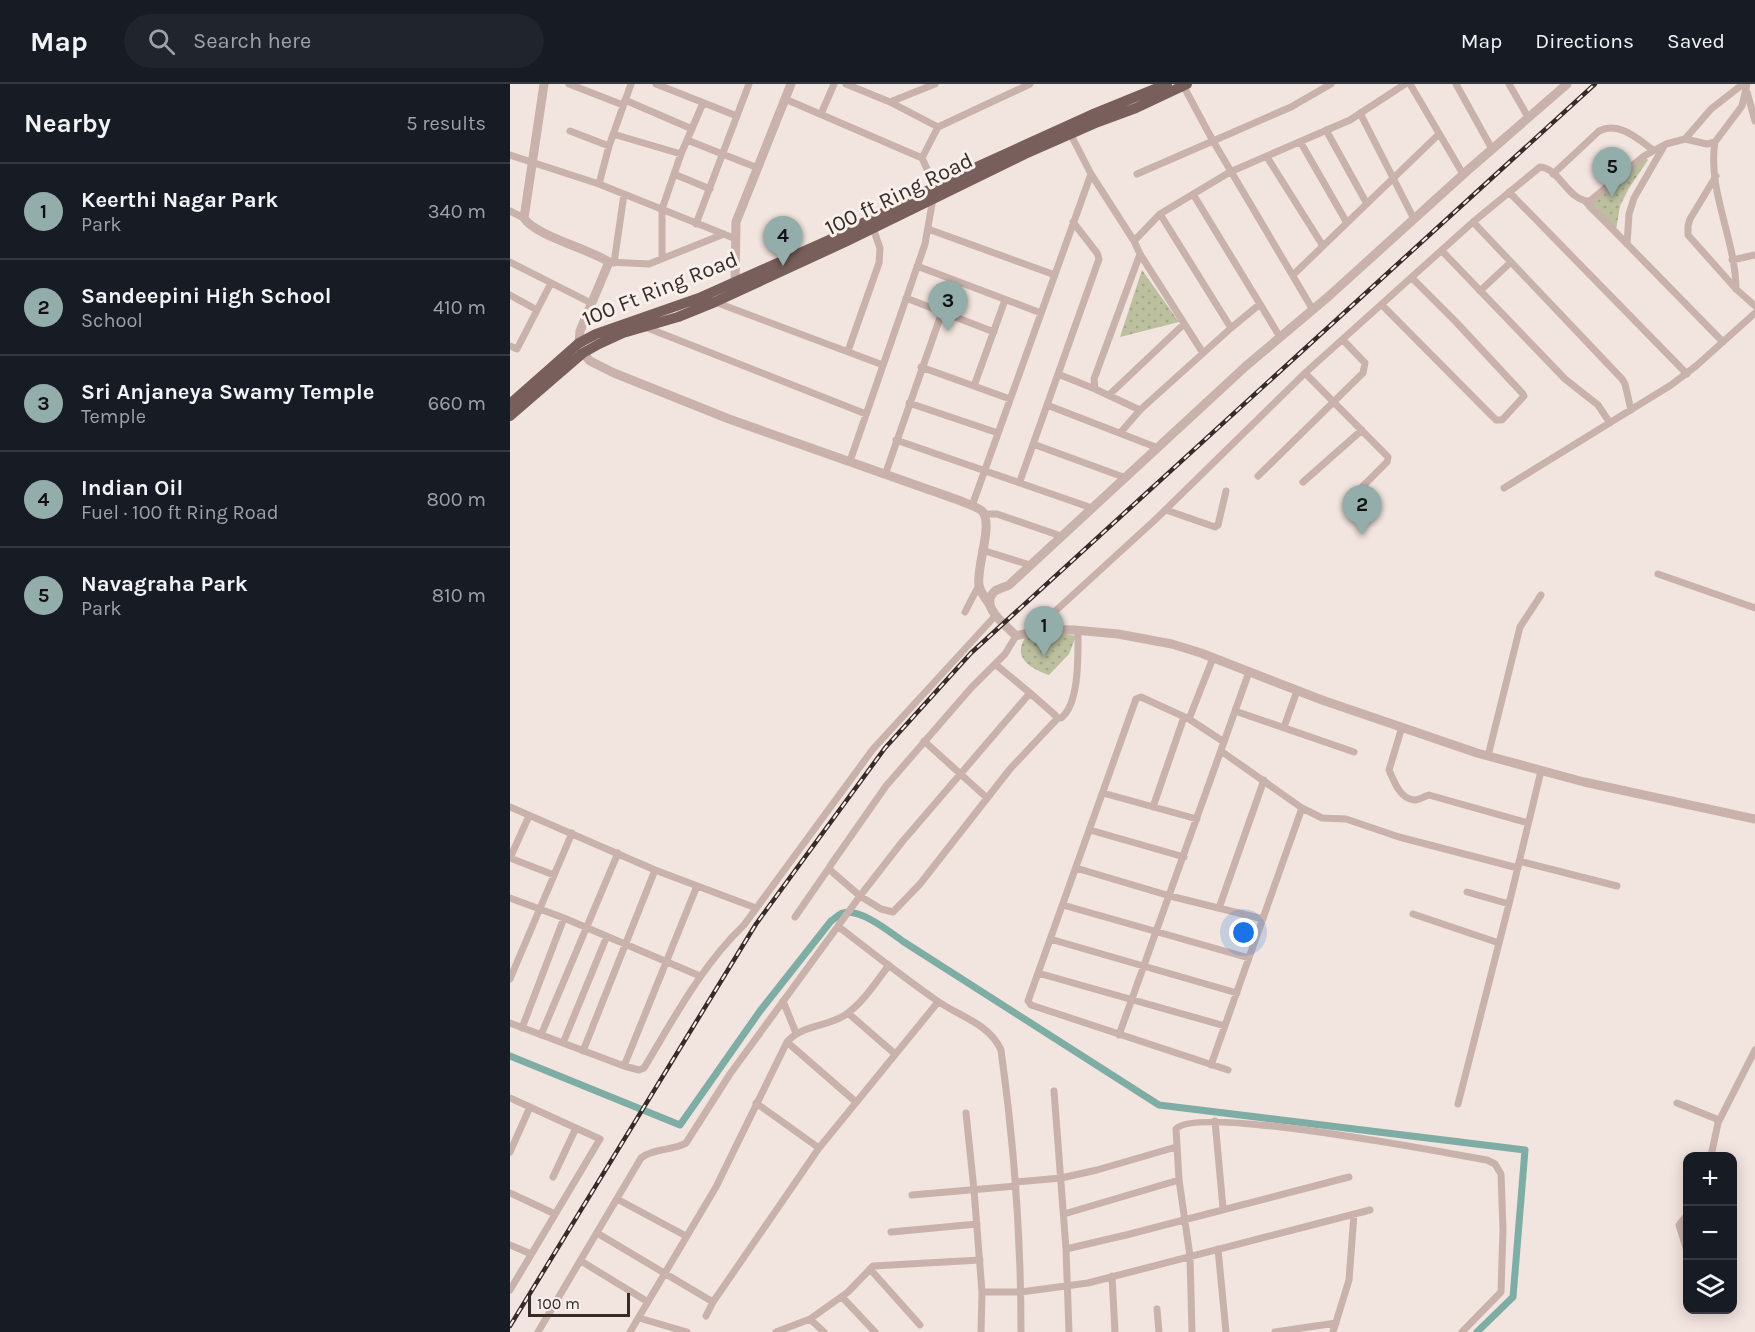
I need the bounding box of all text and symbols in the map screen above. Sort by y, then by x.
search box [124,14,544,68]
text: Map [30,25,88,58]
icon: search [145,25,178,58]
text: Search here [193,28,311,54]
text: Map [1461,29,1502,53]
text: Directions [1535,29,1634,53]
text: Saved [1667,29,1725,53]
text: Nearby [24,108,111,139]
text: 5 results [406,112,486,135]
street label: 100 ft Ring Road [821,147,977,241]
pin: 5 [1592,147,1632,197]
text: Keerthi Nagar Park [81,187,278,213]
text: 1 [40,200,47,223]
text: 340 m [428,200,486,223]
text: Park [81,213,122,236]
pin: 4 [764,216,802,266]
street label: 100 Ft Ring Road [579,246,741,332]
pin: 3 [928,282,968,331]
text: Sandeepini High School [81,283,331,309]
text: 2 [37,296,50,319]
text: 410 m [433,296,486,319]
text: School [81,309,143,332]
text: Sri Anjaneya Swamy Temple [81,379,374,405]
text: 3 [37,392,50,415]
text: 660 m [428,392,486,415]
text: Temple [81,405,146,428]
text: Indian Oil [81,475,183,501]
pin: 2 [1342,486,1382,535]
text: 4 [38,488,49,511]
text: 800 m [427,488,486,511]
text: Fuel · 100 ft Ring Road [81,501,279,524]
text: Navagraha Park [81,571,248,597]
text: 5 [38,584,49,607]
text: 810 m [432,584,486,607]
text: Park [81,597,122,620]
pin: 1 [1024,606,1064,656]
your location [1229,918,1258,947]
map controls [1683,1152,1737,1314]
button: + [1683,1152,1737,1206]
button: − [1683,1206,1737,1260]
button: layers [1683,1260,1737,1314]
scale bar [528,1290,630,1318]
text: 100 m [537,1294,580,1313]

